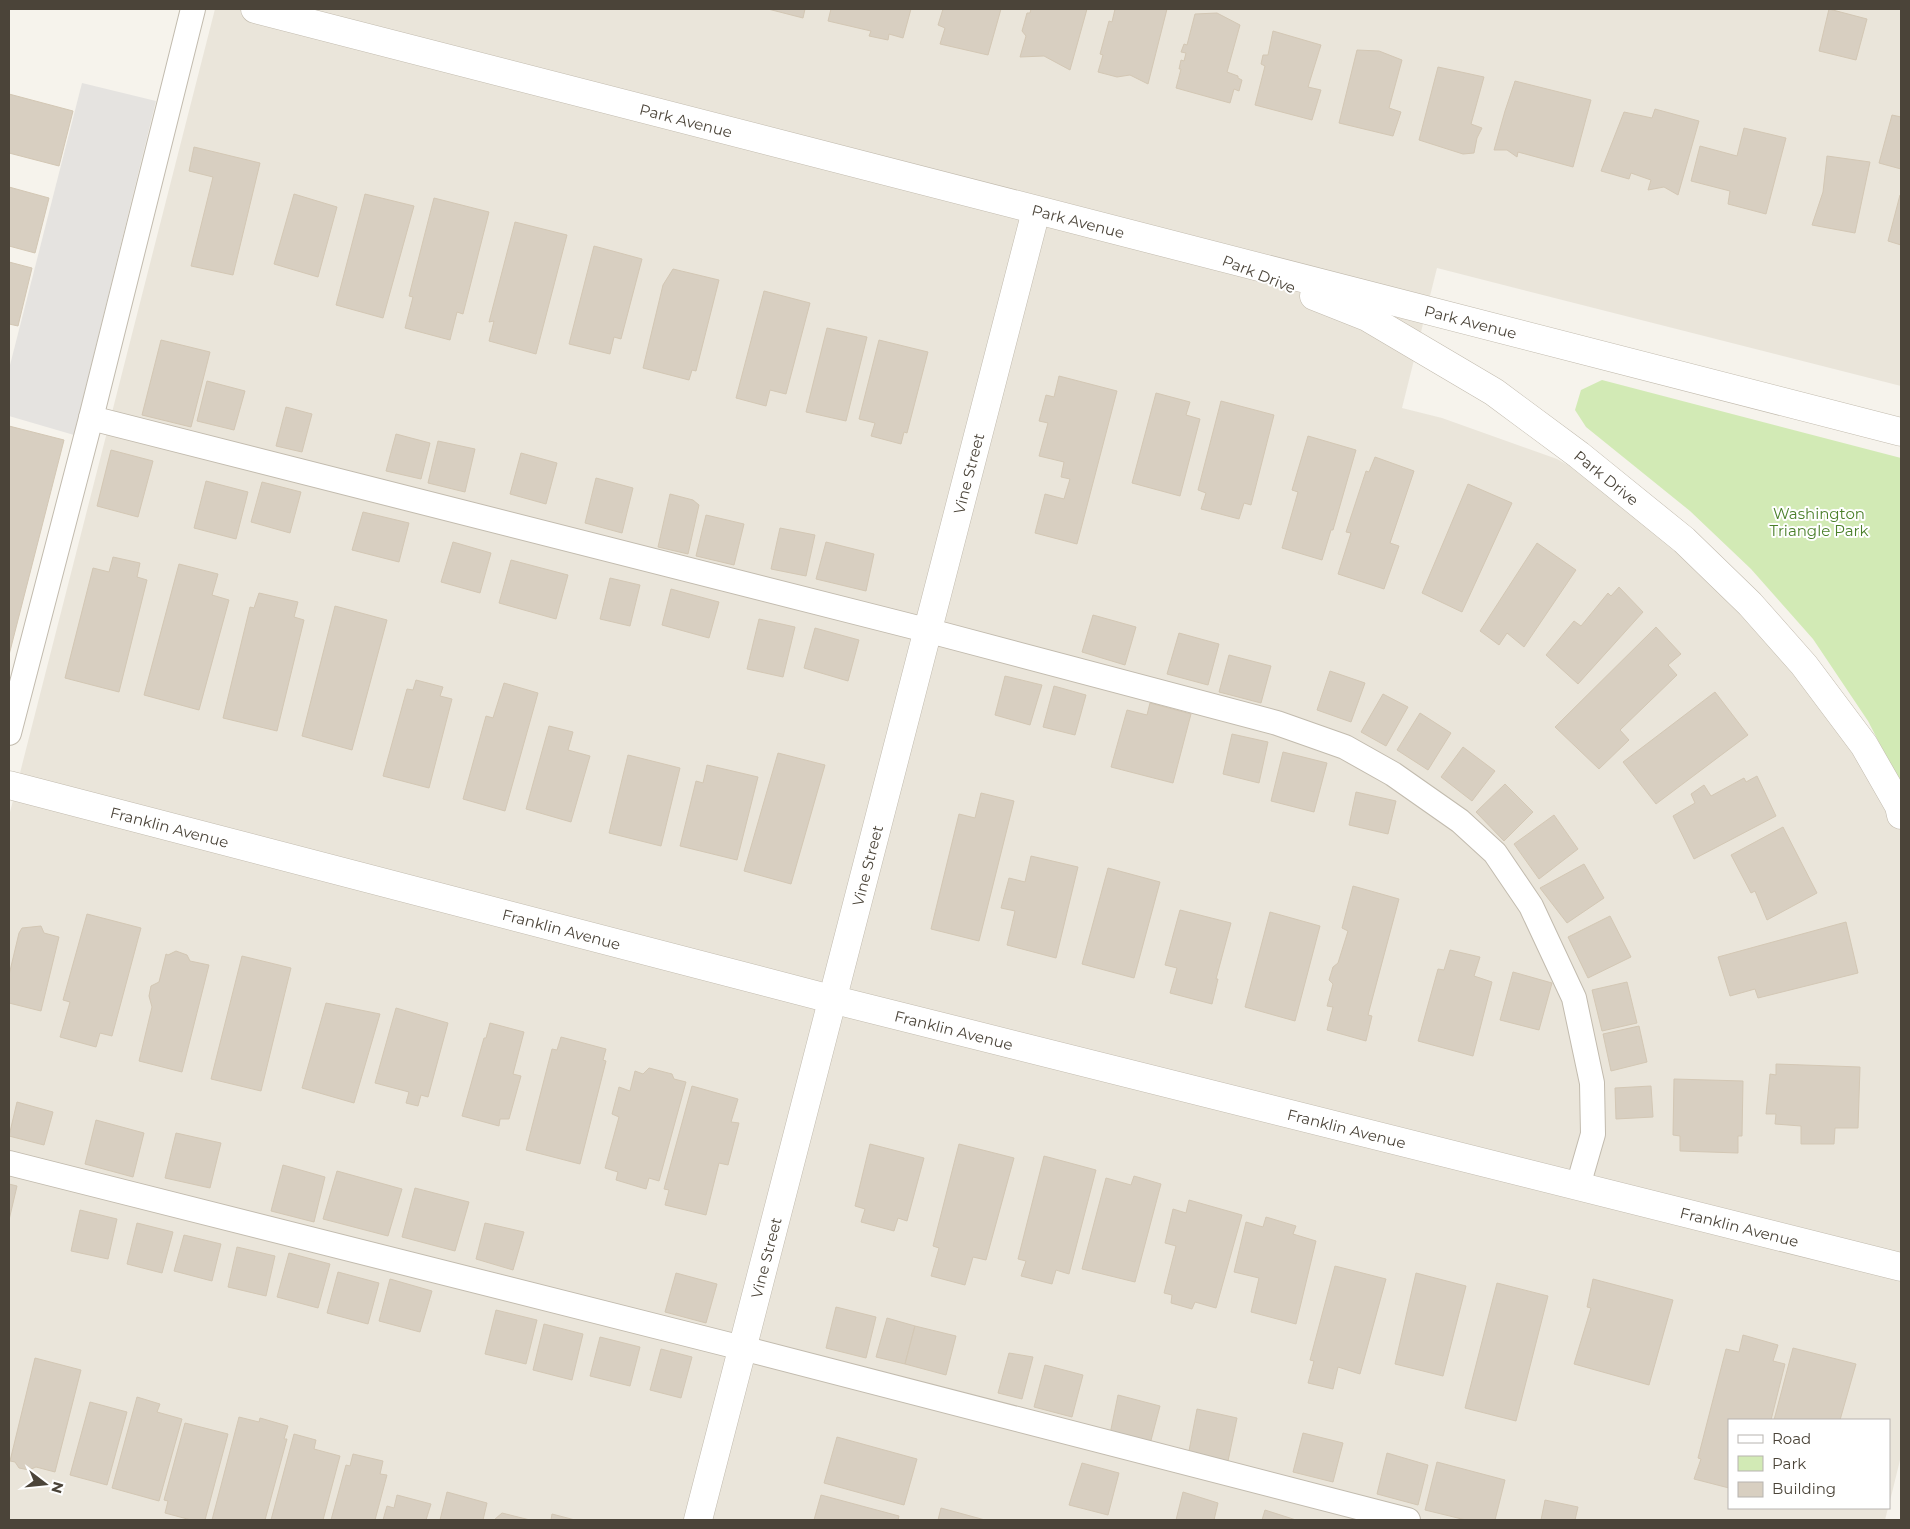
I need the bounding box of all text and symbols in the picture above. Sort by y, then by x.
street label: Park Avenue [638,99,734,141]
street label: Park Avenue [1030,200,1127,242]
street label: Park Drive [1220,251,1298,297]
street label: Park Avenue [1422,300,1519,342]
street label: Vine Street [949,431,988,516]
street label: Park Drive [1571,446,1643,509]
park label: Washington Triangle Park [1770,504,1868,540]
street label: Franklin Avenue [108,802,231,851]
street label: Vine Street [847,823,887,908]
street label: Franklin Avenue [500,904,623,953]
street label: Franklin Avenue [893,1006,1015,1054]
street label: Franklin Avenue [1285,1104,1408,1152]
street label: Franklin Avenue [1678,1203,1801,1251]
street label: Vine Street [746,1215,785,1300]
legend [1728,1419,1890,1509]
text: Road [1772,1429,1811,1448]
text: Park [1772,1454,1806,1473]
north arrow [20,1459,70,1509]
text: Building [1772,1479,1836,1498]
text: N [47,1480,68,1496]

